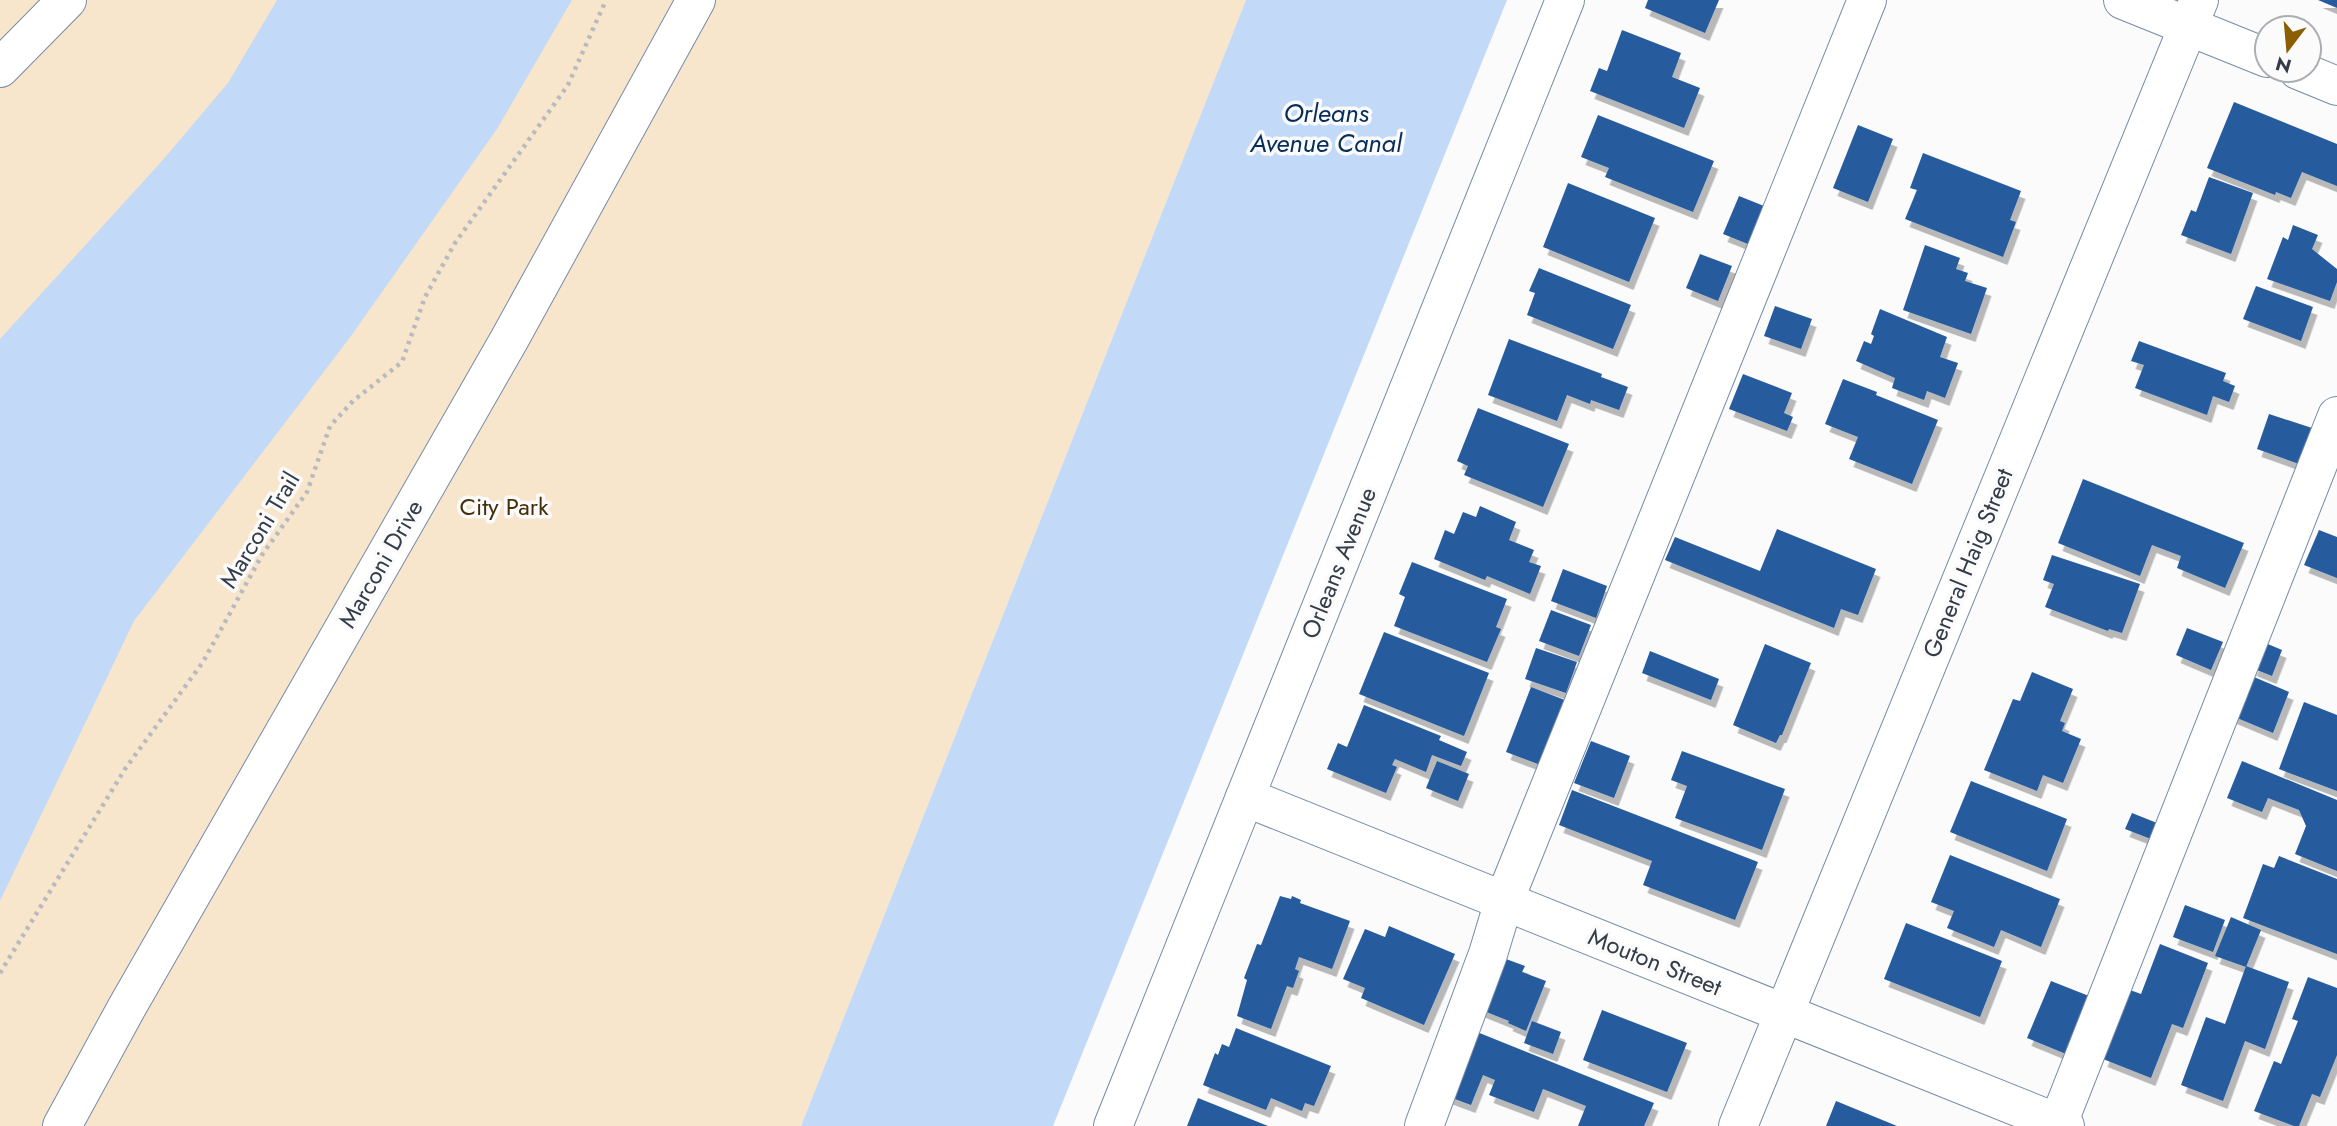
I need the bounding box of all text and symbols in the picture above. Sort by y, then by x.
north arrow [2253,14,2323,84]
text: N [2272,50,2294,80]
water label: Orleans Avenue Canal [1249,94,1403,162]
street label: General Haig Street [1914,463,2022,663]
street label: Marconi Trail [211,465,308,595]
street label: Orleans Avenue [1292,482,1385,644]
park label: City Park [460,489,549,524]
street label: Marconi Drive [330,493,431,634]
street label: Mouton Street [1583,919,1727,1004]

